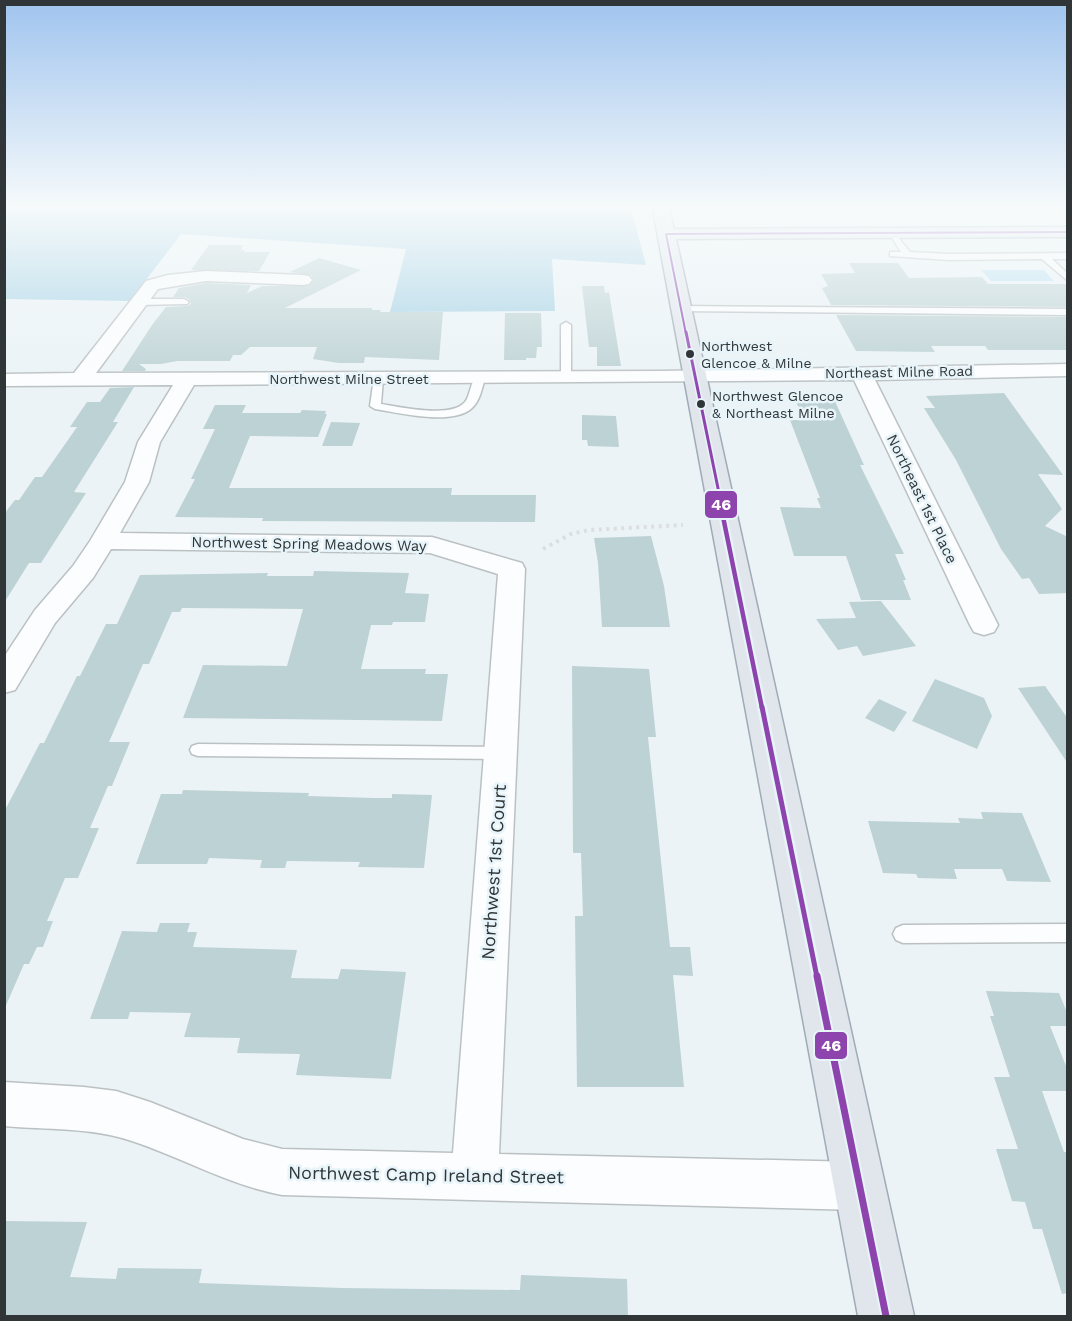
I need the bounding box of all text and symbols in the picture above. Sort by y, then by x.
place label: Northwest Glencoe & Milne [701,338,811,371]
marker: Northwest Glencoe & Milne [684,348,696,360]
street label: Northeast Milne Road [825,363,973,381]
street label: Northwest Milne Street [269,371,429,387]
place label: Northwest Glencoe & Northeast Milne [712,388,843,421]
marker: Northwest Glencoe & Northeast Milne [695,398,707,410]
street label: Northeast 1st Place [883,431,961,567]
line badge: 46 [704,490,738,519]
text: 46 [711,495,731,514]
street label: Northwest Spring Meadows Way [191,533,427,555]
street label: Northwest 1st Court [477,783,510,960]
line badge: 46 [814,1031,848,1060]
text: 46 [821,1036,841,1055]
street label: Northwest Camp Ireland Street [288,1162,565,1187]

